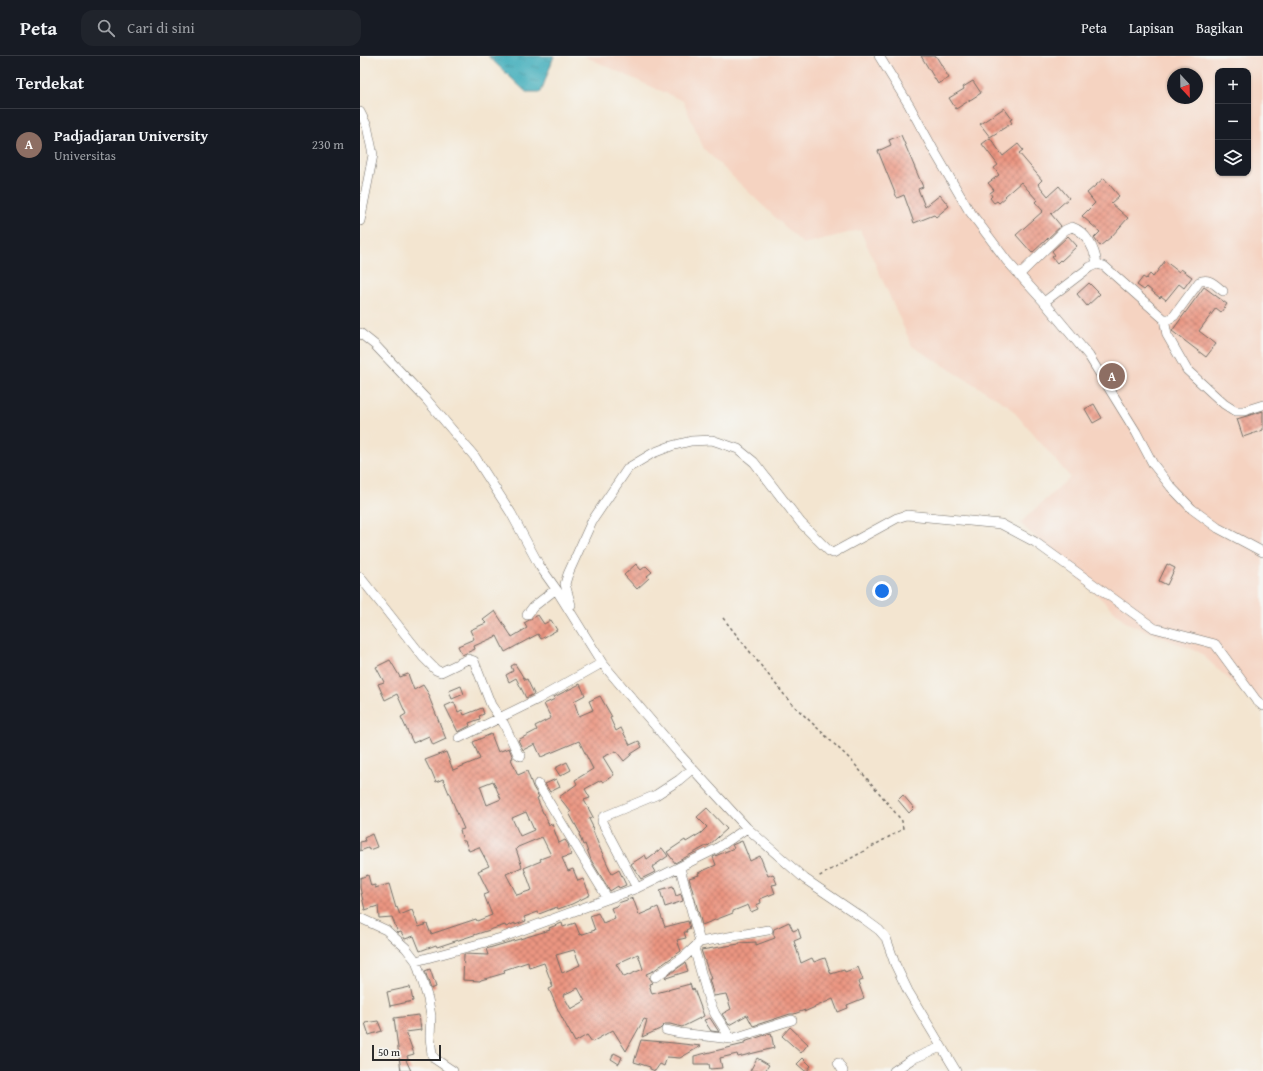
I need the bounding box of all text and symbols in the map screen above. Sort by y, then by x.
search box [81,10,361,46]
text: Peta [20,14,57,42]
icon: search [95,17,117,39]
text: Cari di sini [127,17,195,38]
text: Peta [1081,18,1107,38]
text: Lapisan [1129,18,1174,38]
text: Bagikan [1196,18,1243,38]
north arrow [1167,68,1203,104]
map controls [1215,68,1251,176]
button: + [1215,68,1251,104]
text: Terdekat [16,70,84,95]
button: − [1215,104,1251,140]
text: Padjadjaran University [54,125,208,146]
text: A [25,135,33,154]
text: 230 m [312,135,344,154]
button: layers [1215,140,1251,176]
text: Universitas [54,146,116,165]
pin: A [1099,361,1125,391]
your location [872,581,892,601]
scale bar [372,1043,441,1062]
text: 50 m [378,1044,400,1060]

